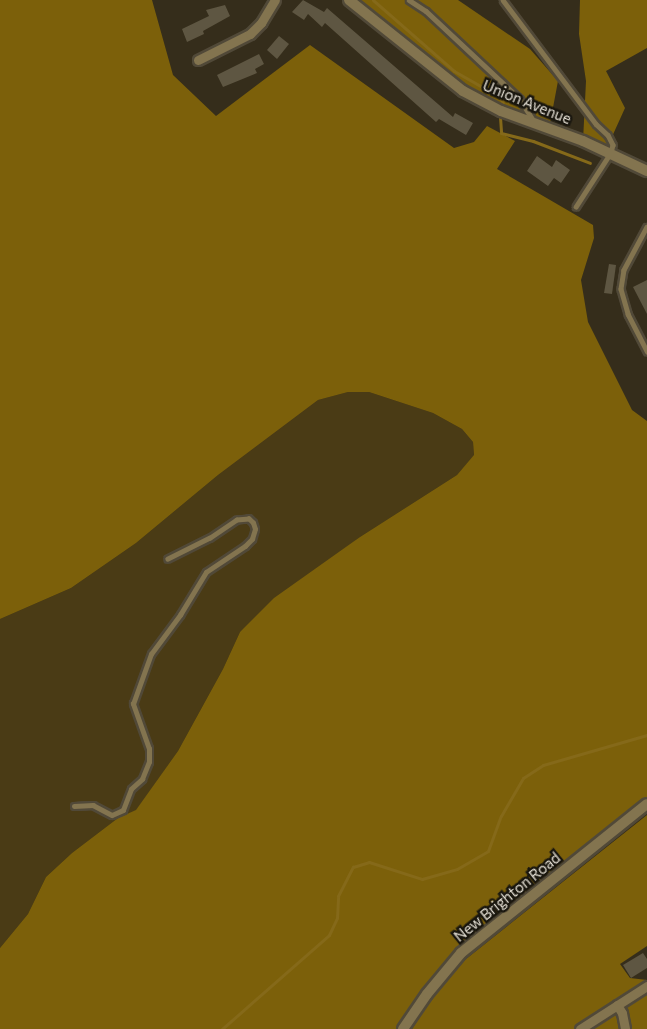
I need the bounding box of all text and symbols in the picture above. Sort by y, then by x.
street label: Union Avenue [480,76,574,128]
street label: New Brighton Road [450,849,564,945]

